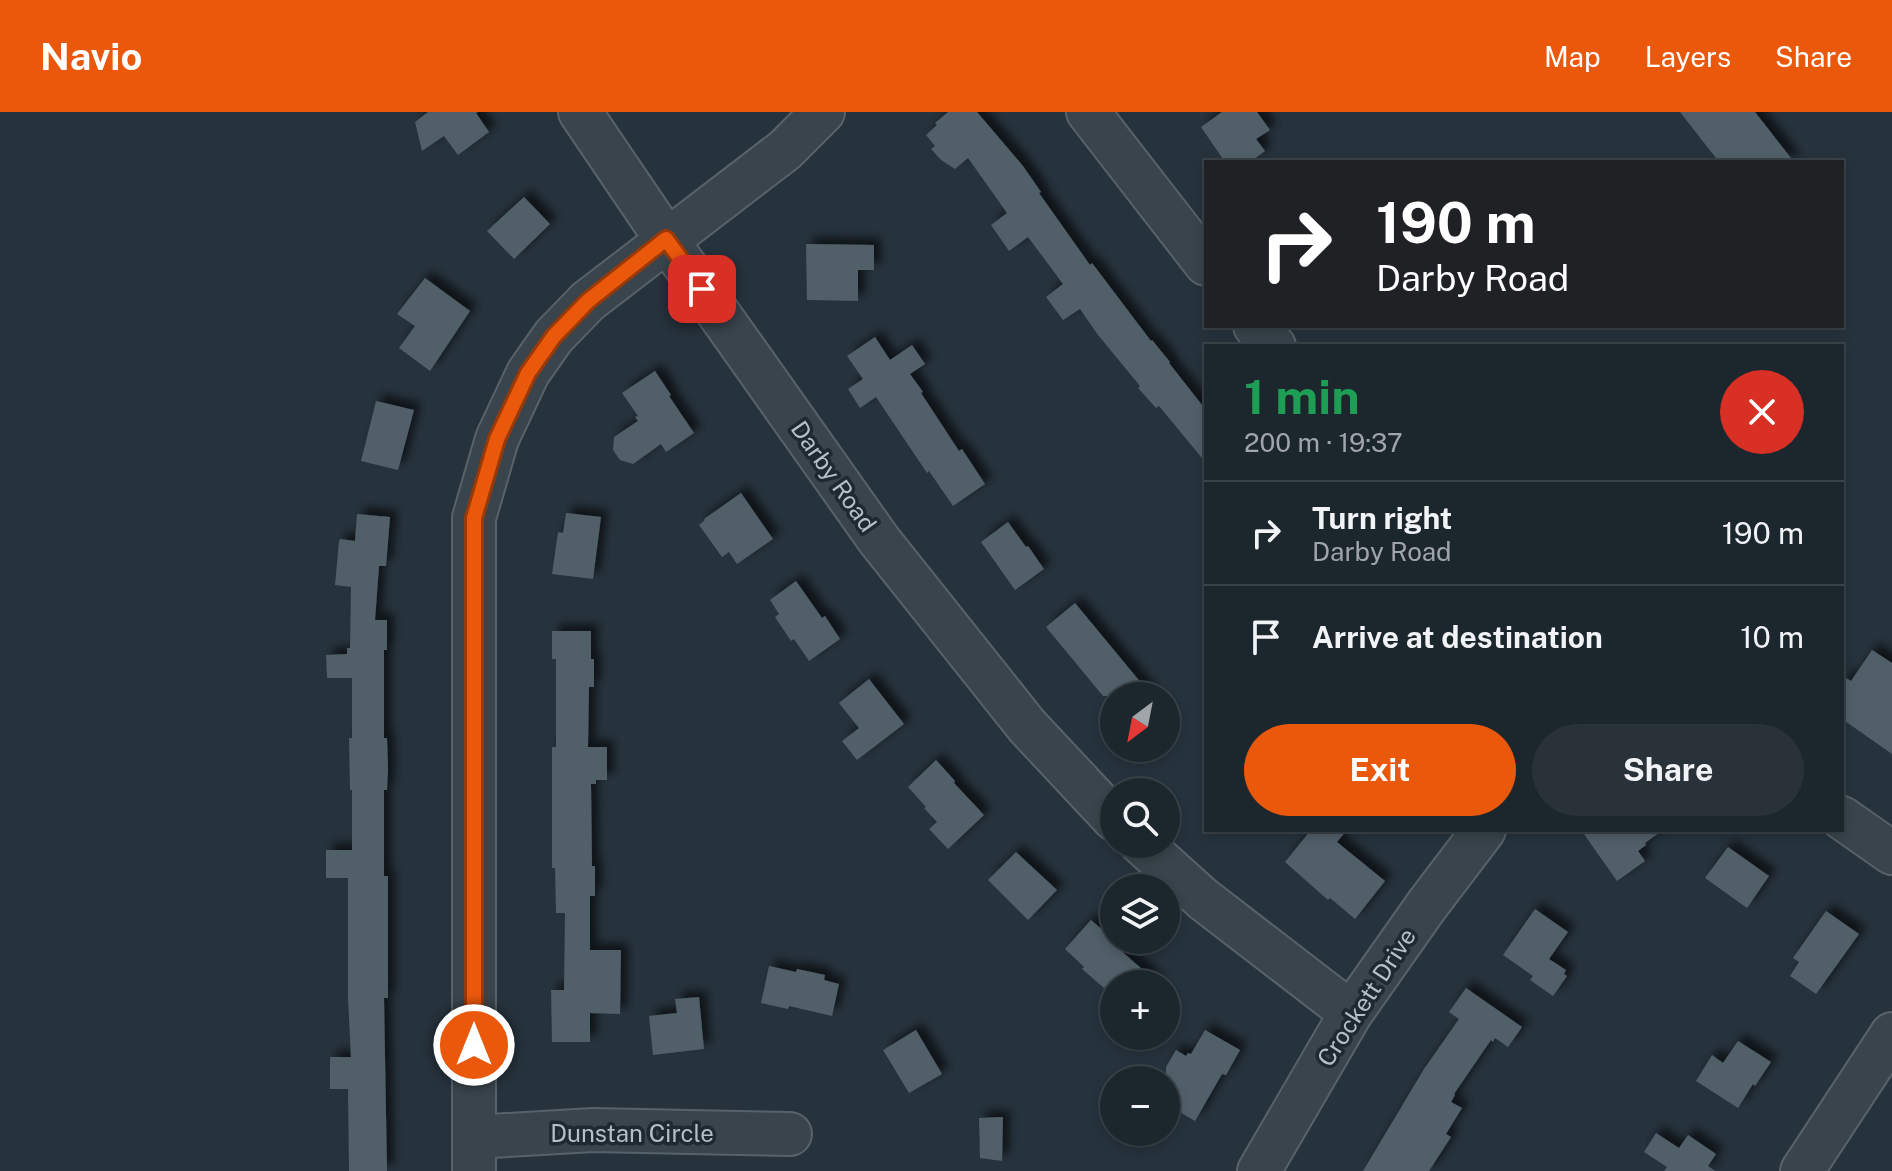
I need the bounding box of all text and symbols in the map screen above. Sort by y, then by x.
text: Navio [40,34,142,79]
text: Map [1544,40,1601,73]
text: Layers [1645,40,1731,73]
text: Share [1775,40,1852,73]
text: 190 m [1376,190,1536,256]
icon: right [1244,192,1348,296]
pin [668,255,736,323]
text: Darby Road [1376,257,1569,299]
icon: arrive [680,267,724,311]
text: 1 min [1244,368,1360,425]
button: close [1720,370,1804,454]
street label: Darby Road [786,415,882,537]
text: 200 m · 19:37 [1244,427,1403,458]
text: Turn right [1312,500,1452,536]
icon: right [1244,511,1288,555]
text: 190 m [1722,515,1804,551]
text: Darby Road [1312,536,1452,567]
icon: arrive [1244,615,1288,659]
text: Arrive at destination [1312,619,1603,655]
text: 10 m [1740,619,1804,655]
north arrow [1100,682,1180,762]
map controls [1100,682,1180,1146]
button: Exit [1244,724,1516,816]
button: Share [1532,724,1804,816]
button: search [1100,778,1180,858]
button: layers [1100,874,1180,954]
street label: Crockett Drive [1311,923,1421,1071]
button: + [1100,970,1180,1050]
position arrow [432,1003,516,1087]
button: − [1100,1066,1180,1146]
street label: Dunstan Circle [550,1119,714,1147]

